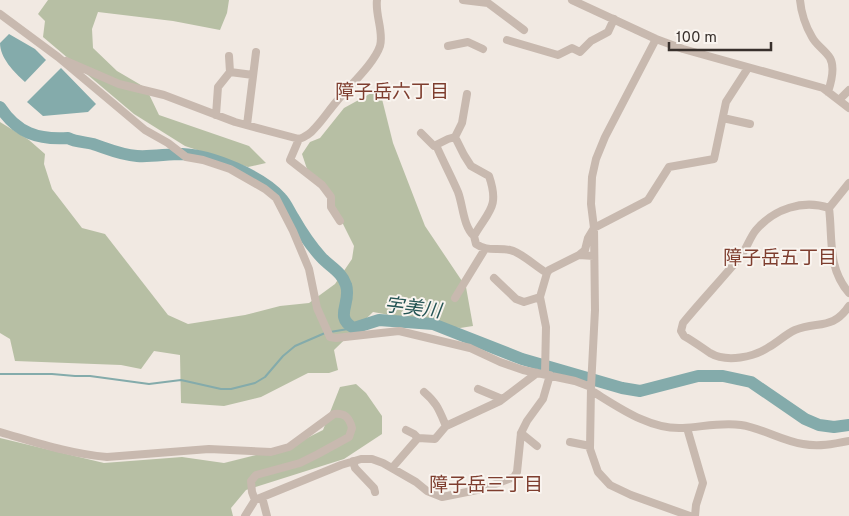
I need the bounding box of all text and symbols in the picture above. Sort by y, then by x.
scale bar [669,20,772,52]
text: 100 m [676,29,717,48]
district label: 障子岳六丁目 [335,81,449,105]
district label: 障子岳五丁目 [723,247,837,271]
water label: 宇美川 [383,294,444,325]
district label: 障子岳三丁目 [429,474,543,498]

